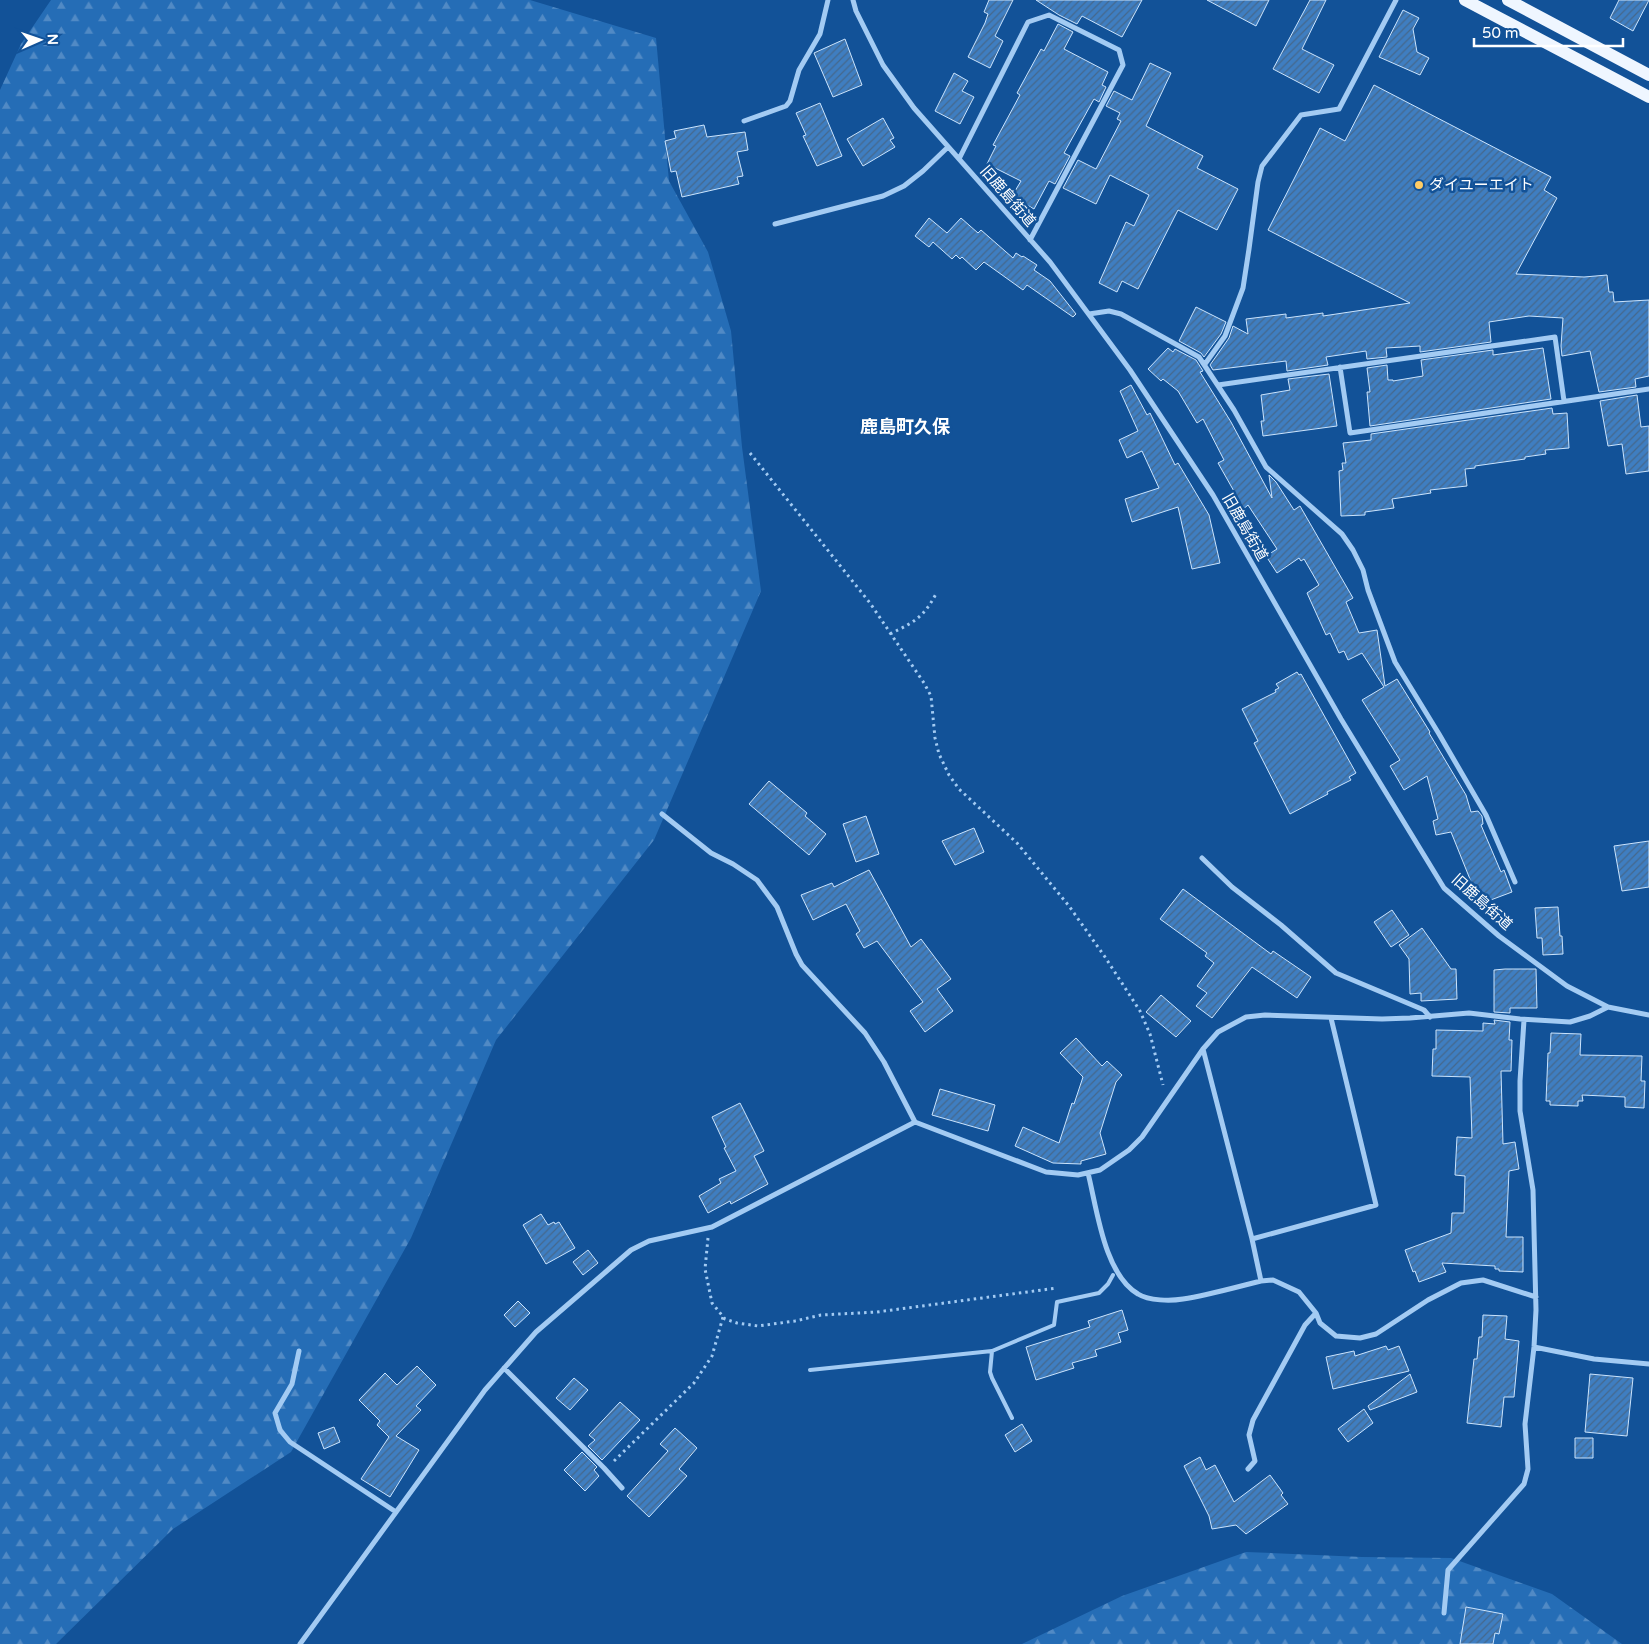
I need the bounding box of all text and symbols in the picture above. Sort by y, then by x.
north arrow [15,15,65,65]
scale bar [1474,15,1623,47]
text: 50 m [1482,24,1519,42]
text: N [44,34,61,45]
street label: 旧鹿島街道 [977,162,1039,230]
place label: ダイユーエイト [1429,176,1534,194]
marker: ダイユーエイト [1413,179,1425,191]
district label: 鹿島町久保 [860,416,951,438]
street label: 旧鹿島街道 [1218,490,1272,564]
street label: 旧鹿島街道 [1448,870,1516,934]

